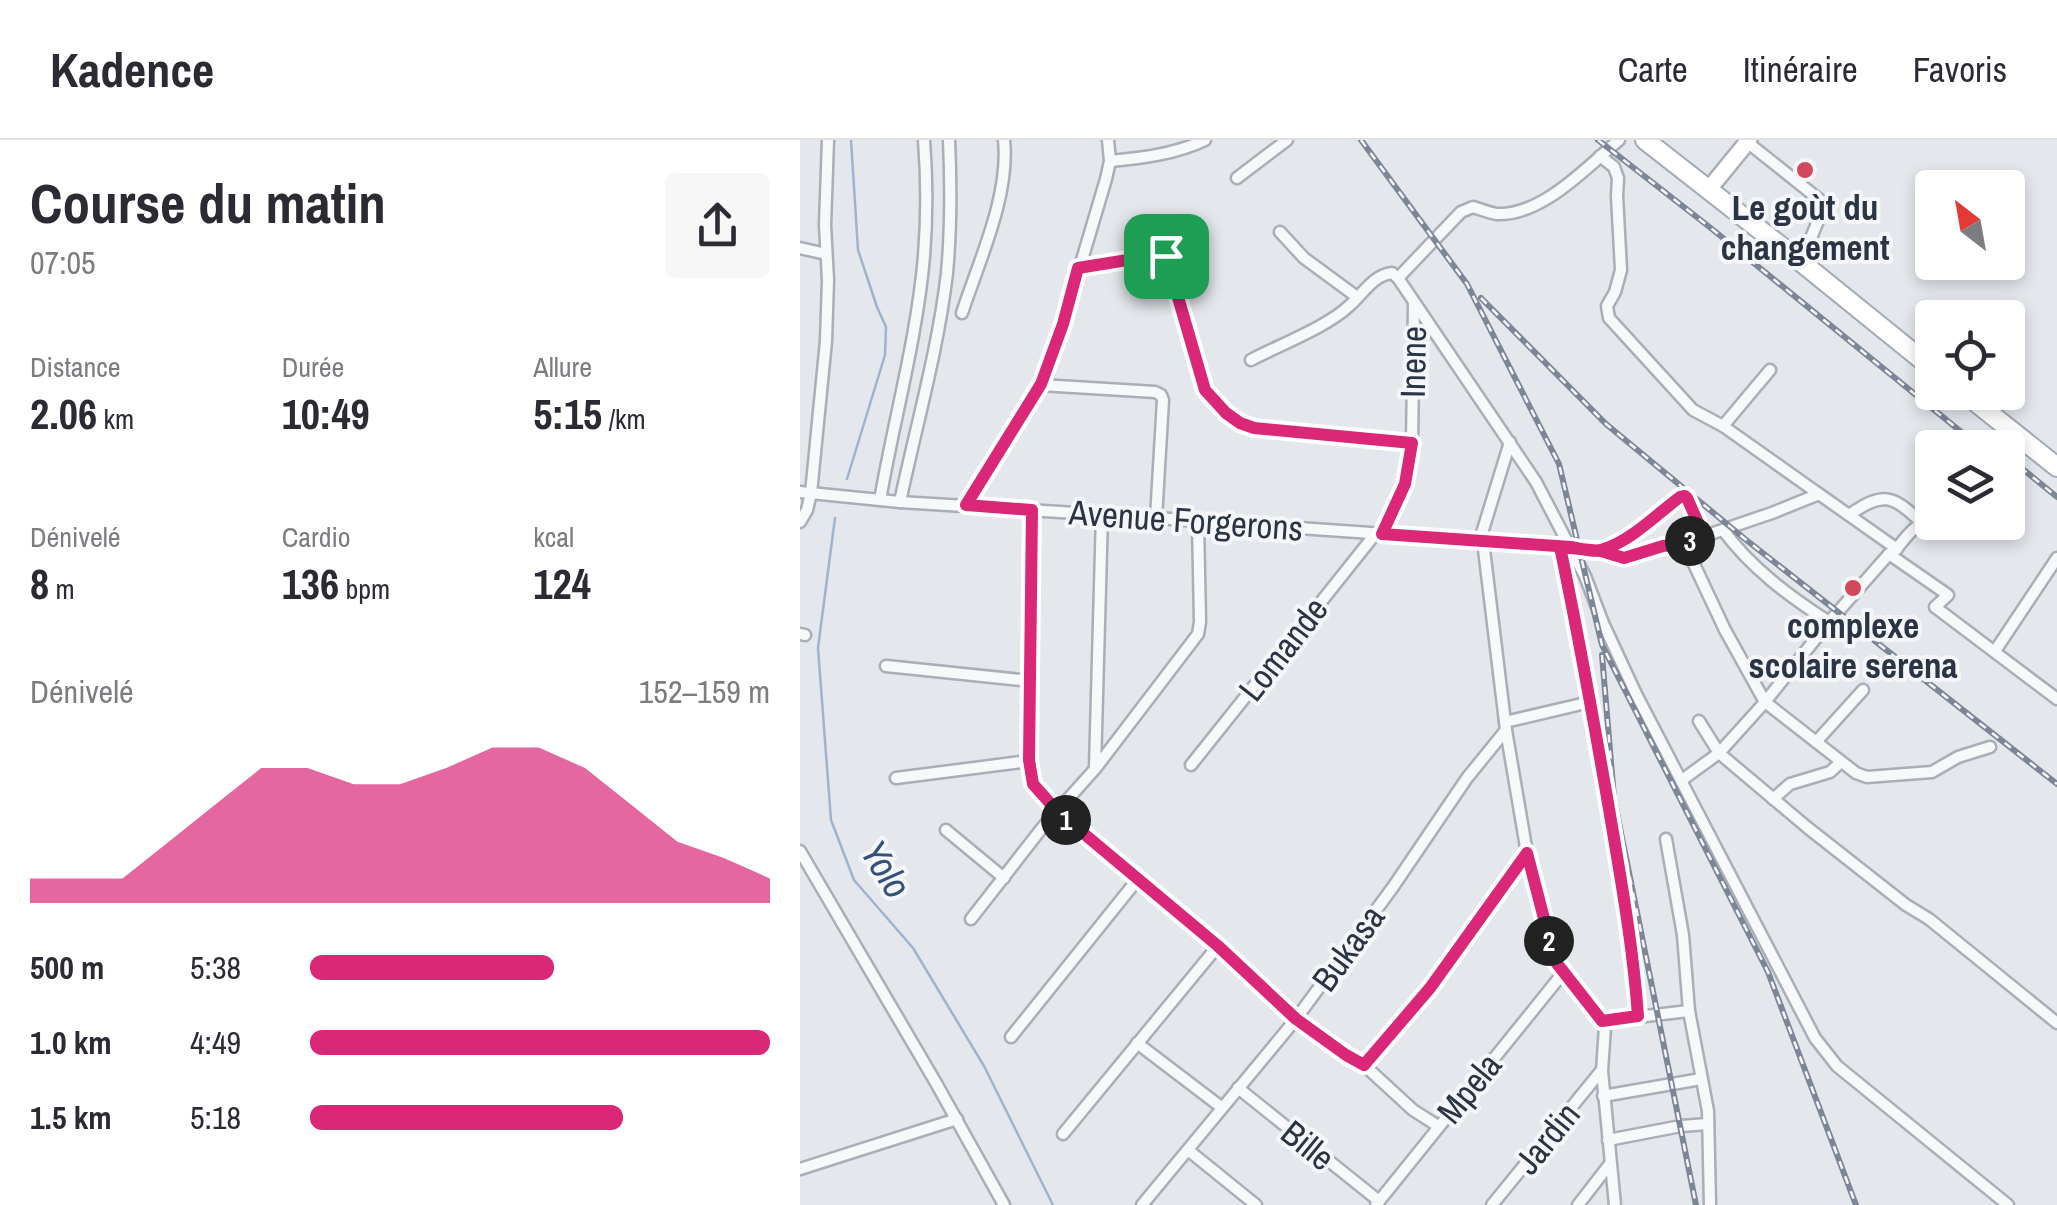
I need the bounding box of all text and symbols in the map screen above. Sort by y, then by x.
text: Kadence [50,37,214,102]
text: Carte [1618,46,1688,93]
text: Itinéraire [1743,46,1858,93]
text: Favoris [1913,46,2007,93]
marker: Le goùt du changement [1794,159,1816,181]
text: Course du matin [30,166,386,240]
north arrow [1915,170,2025,280]
map controls [1915,170,2025,540]
button: share [665,173,770,278]
place label: Le goùt du changement [1720,184,1890,271]
pin [1124,214,1209,299]
icon: arrive [1139,229,1194,284]
text: 07:05 [30,241,96,284]
button: locate [1915,300,2025,410]
street label: Inene [1389,326,1437,398]
text: Distance [30,348,121,386]
text: Durée [282,348,344,386]
text: Allure [533,348,592,386]
text: 2.06 [30,386,97,442]
text: 10:49 [282,386,370,442]
text: 5:15 [533,386,602,442]
text: km [97,400,134,438]
text: /km [602,400,646,438]
button: layers [1915,430,2025,540]
street label: Avenue Forgerons [1067,488,1304,552]
pin: 3 [1665,516,1715,566]
text: Dénivelé [30,518,121,556]
text: Cardio [282,518,351,556]
text: kcal [533,518,574,556]
text: 3 [1684,522,1696,560]
text: 8 [30,556,49,612]
text: 136 [282,556,339,612]
text: 124 [533,556,591,612]
text: m [49,570,75,608]
text: bpm [339,570,390,608]
marker: complexe scolaire serena [1842,577,1864,599]
street label: Lomande [1228,587,1338,711]
place label: complexe scolaire serena [1748,602,1958,689]
text: Dénivelé [30,670,134,713]
text: 152–159 m [639,670,770,713]
pin: 1 [1041,795,1091,845]
text: 1 [1060,801,1072,839]
water label: Yolo [849,831,923,907]
street label: Bukasa [1301,895,1395,1001]
pin: 2 [1524,916,1574,966]
text: 2 [1543,922,1555,960]
text: 500 m [30,946,104,989]
text: 5:38 [190,946,241,989]
text: 1.0 km [30,1021,112,1064]
text: 4:49 [190,1021,241,1064]
street label: Mpela [1426,1043,1512,1133]
street label: Jardin [1504,1092,1590,1184]
text: 1.5 km [30,1096,112,1139]
text: 5:18 [190,1096,241,1139]
street label: Bille [1272,1109,1344,1181]

